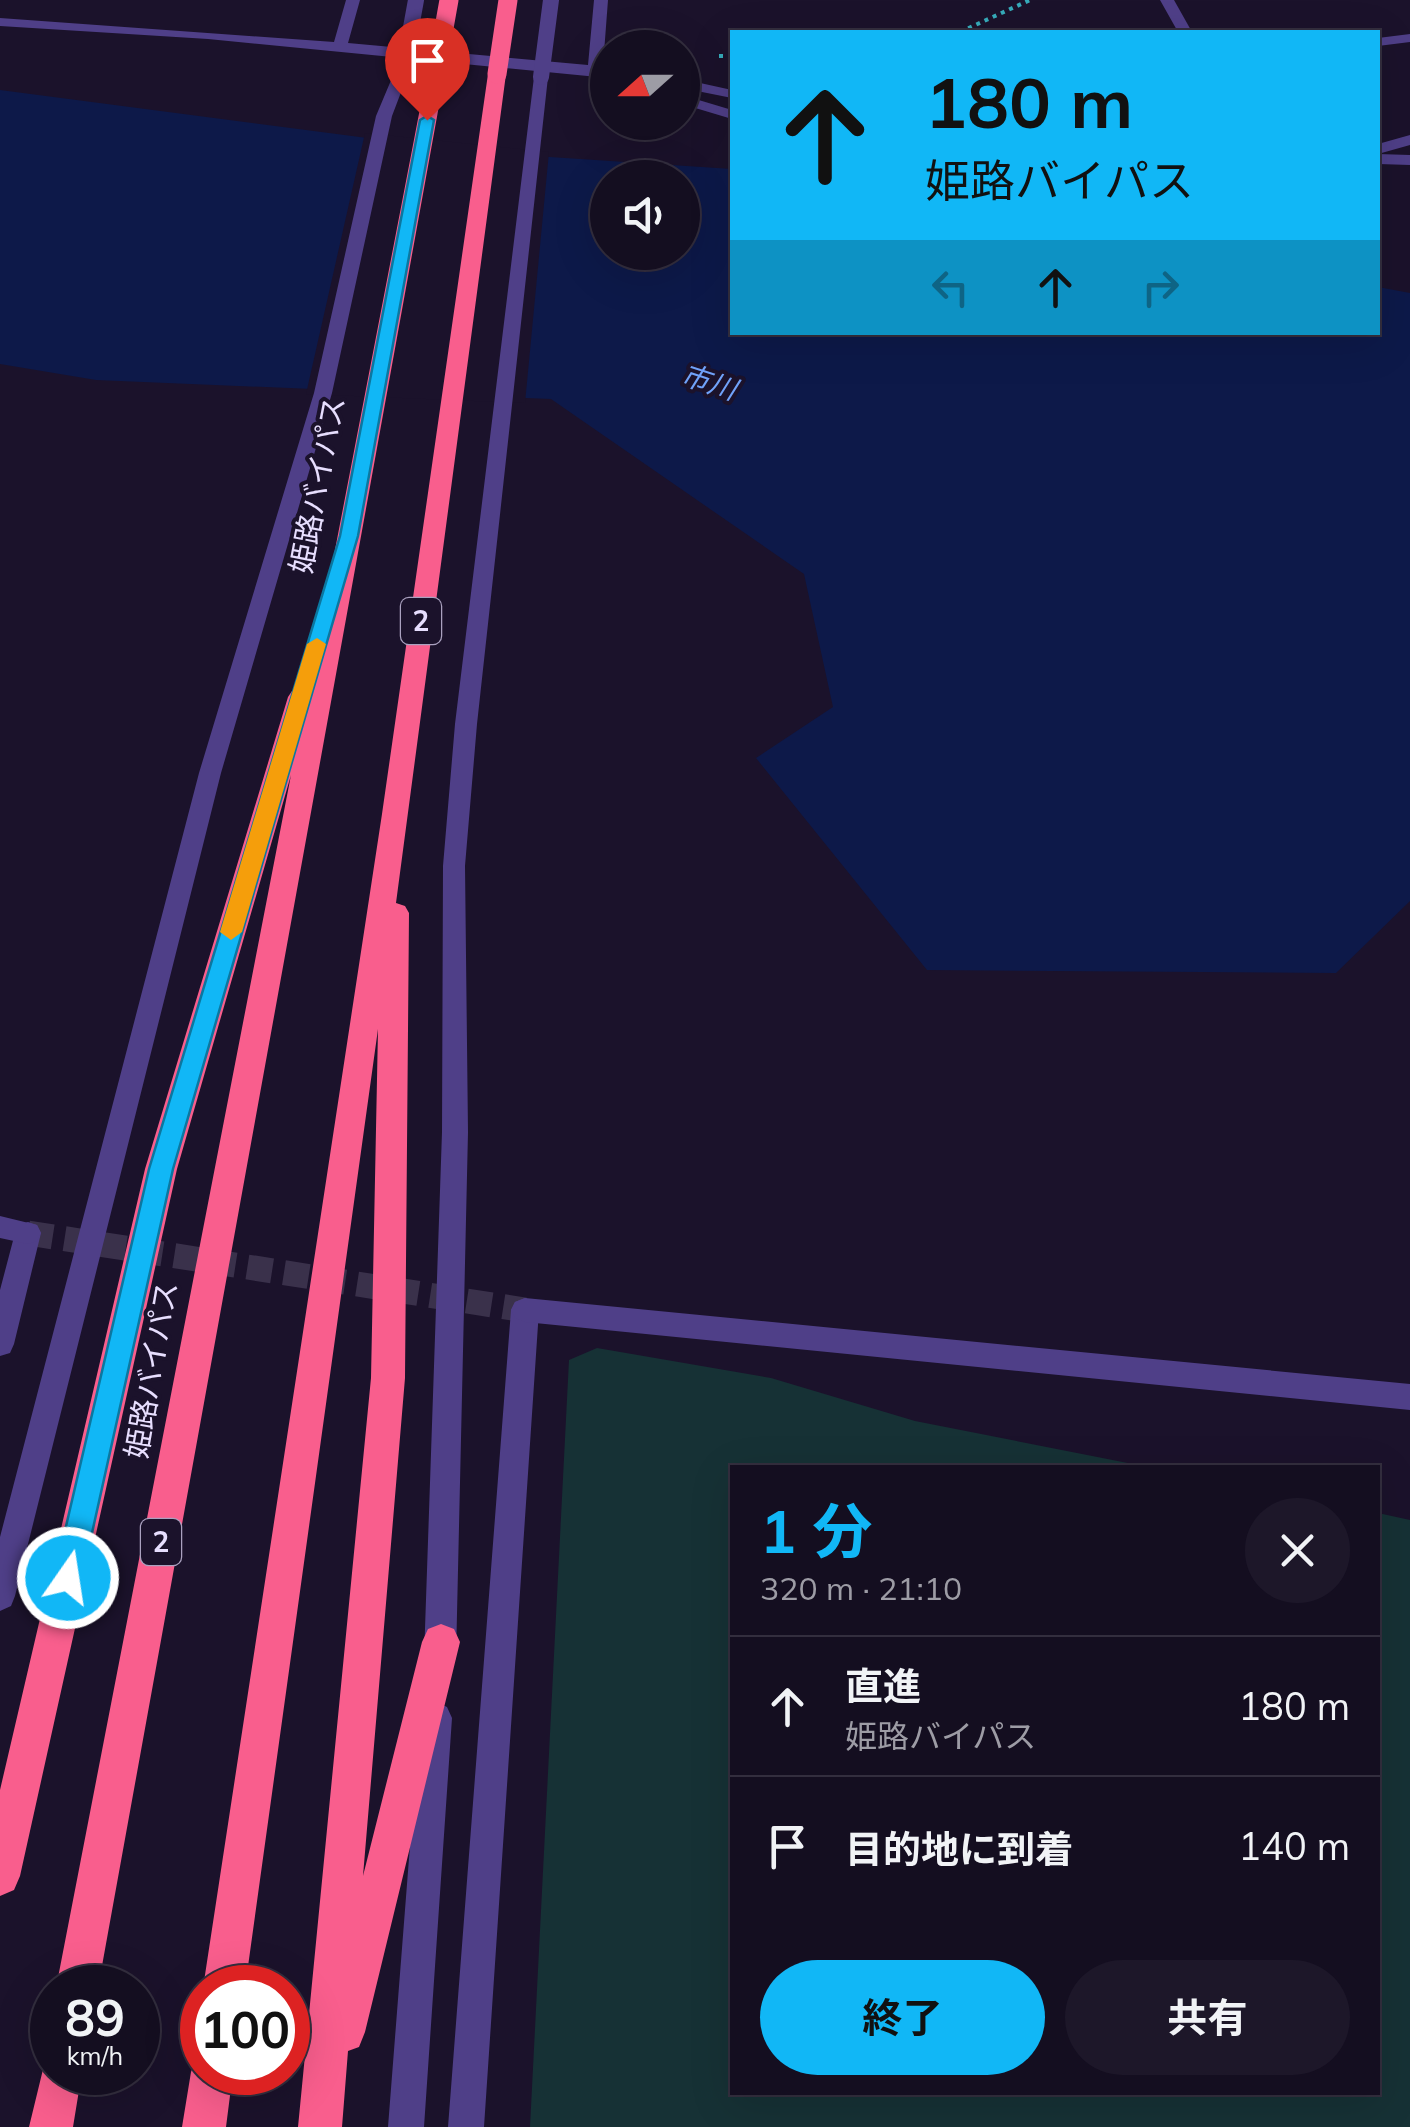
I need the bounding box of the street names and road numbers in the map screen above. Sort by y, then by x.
street label: 姫路バイパス [281,393,353,576]
road number: 2 [401,598,441,644]
street label: 姫路バイパス [117,1278,185,1461]
road number: 2 [141,1519,181,1565]

